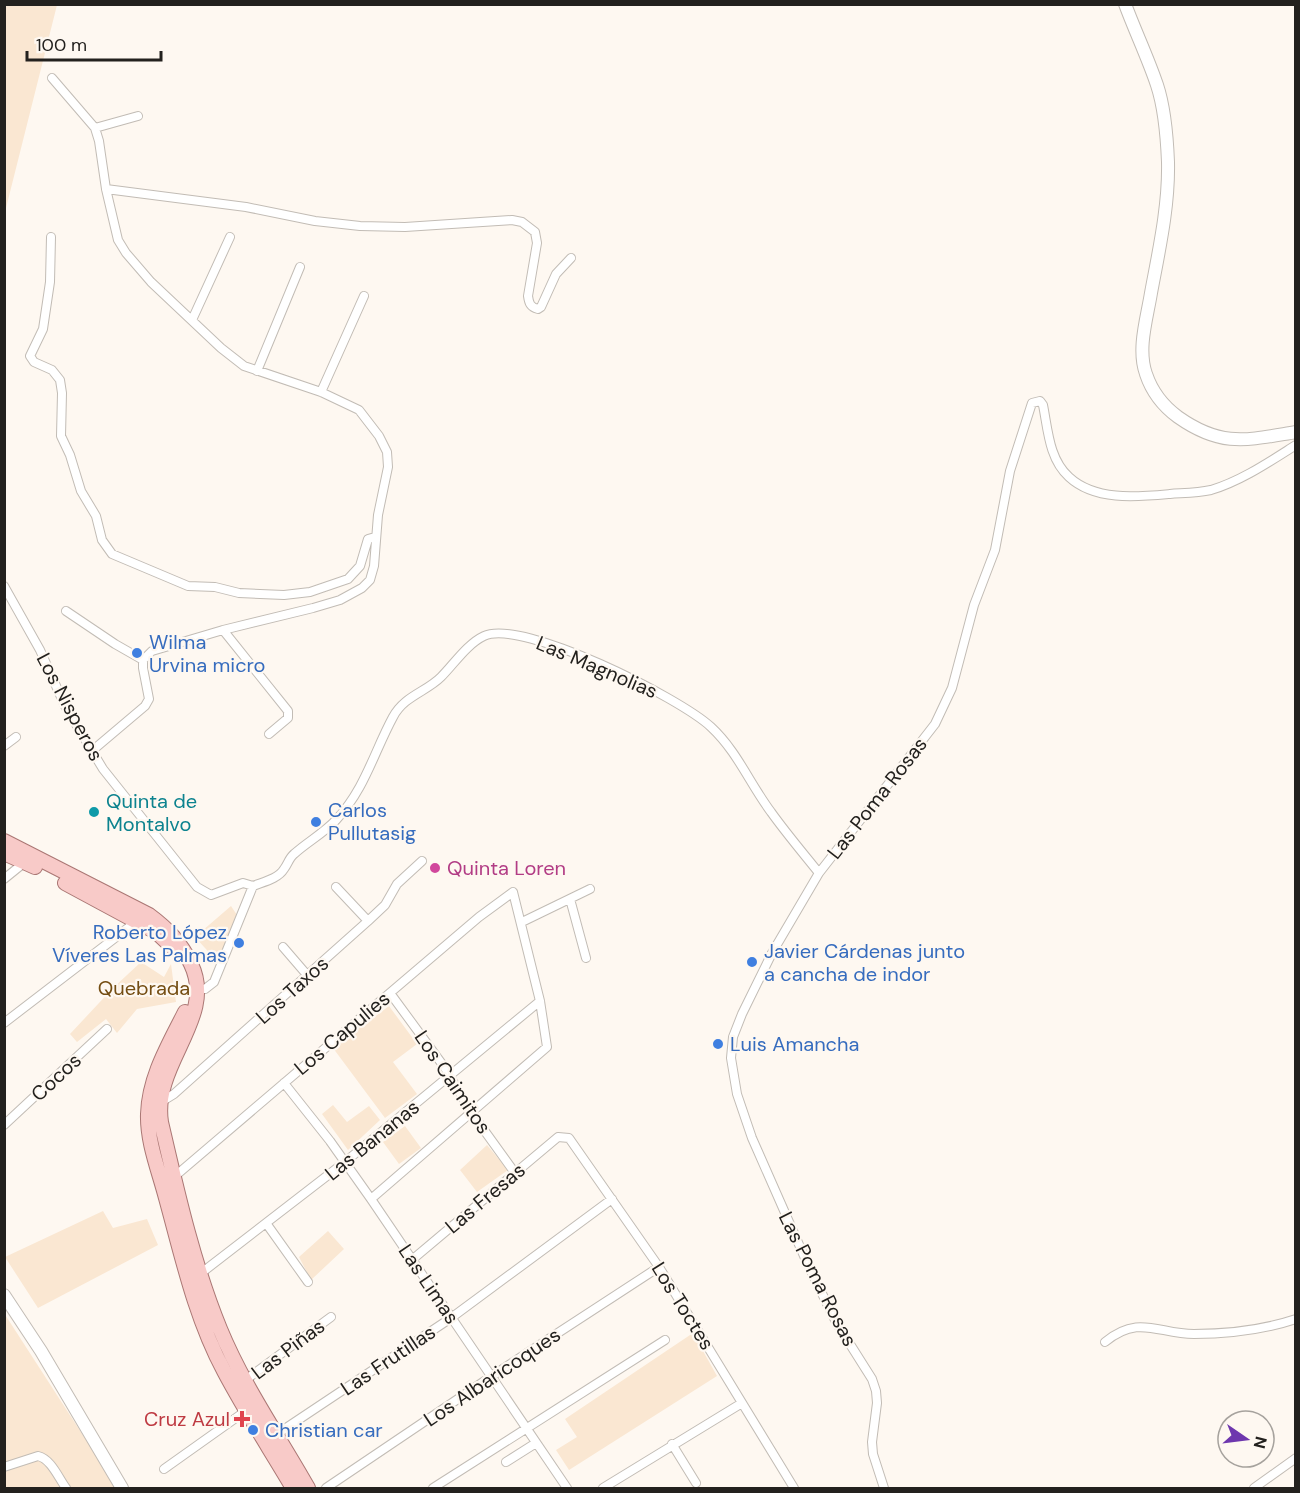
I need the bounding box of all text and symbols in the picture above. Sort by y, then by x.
scale bar [27,24,160,62]
text: 100 m [36,33,87,57]
place label: Wilma Urvina micro [149,629,265,678]
street label: Las Magnolias [532,630,662,704]
marker: Wilma Urvina micro [130,646,144,660]
street label: Los Nisperos [31,648,109,766]
street label: Las Poma Rosas [821,732,933,864]
place label: Quinta de Montalvo [106,788,197,837]
place label: Carlos Pullutasig [328,797,416,846]
marker: Quinta de Montalvo [87,805,101,819]
marker: Carlos Pullutasig [309,815,323,829]
place label: Quinta Loren [447,855,566,881]
marker: Quinta Loren [428,861,442,875]
place label: Roberto López Víveres Las Palmas [52,919,227,968]
marker: Roberto López Víveres Las Palmas [232,936,246,950]
place label: Javier Cárdenas junto a cancha de indor [764,938,965,987]
street label: Los Taxos [250,950,334,1030]
marker: Javier Cárdenas junto a cancha de indor [745,955,759,969]
park label: Quebrada [98,975,190,1001]
street label: Los Capulies [289,985,395,1081]
street label: Los Caimitos [409,1025,497,1139]
place label: Luis Amancha [730,1031,859,1057]
marker: Luis Amancha [711,1037,725,1051]
street label: Cocos [25,1047,87,1107]
street label: Las Bananas [319,1094,425,1186]
street label: Las Fresas [440,1157,530,1239]
street label: Las Poma Rosas [773,1207,863,1351]
street label: Las Limas [393,1239,465,1329]
street label: Los Toctes [646,1257,720,1355]
street label: Las Piñas [246,1313,330,1385]
street label: Las Frutillas [336,1319,440,1401]
street label: Los Albaricoques [419,1322,565,1432]
place label: Cruz Azul [144,1406,230,1432]
north arrow [1216,1409,1276,1469]
marker: Cruz Azul [235,1412,249,1426]
place label: Christian car [265,1417,383,1443]
marker: Christian car [246,1423,260,1437]
text: N [1248,1434,1272,1451]

